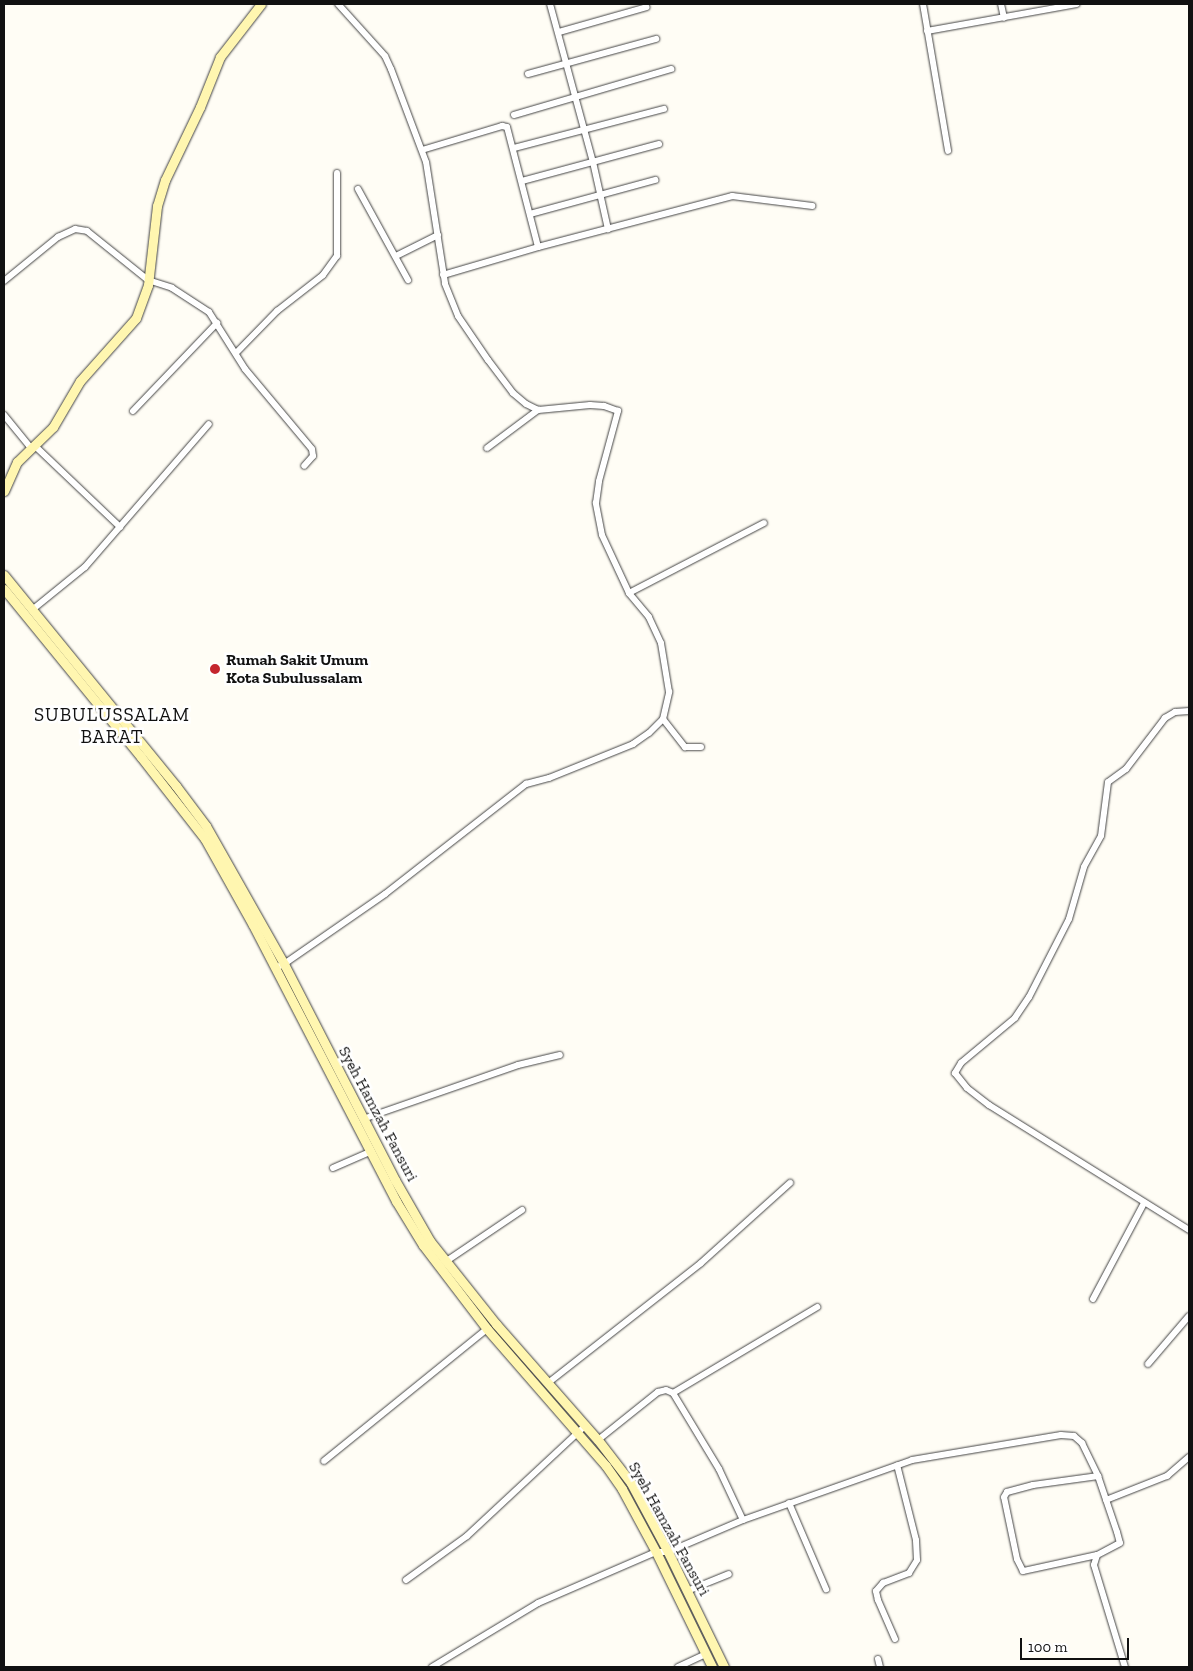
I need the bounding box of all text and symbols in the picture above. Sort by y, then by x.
place label: Rumah Sakit Umum Kota Subulussalam [226,650,368,688]
marker: Rumah Sakit Umum Kota Subulussalam [208,662,222,676]
district label: SUBULUSSALAM BARAT [32,704,192,748]
street label: Syeh Hamzah Fansuri [334,1043,422,1185]
street label: Syeh Hamzah Fansuri [624,1459,714,1599]
scale bar [1023,1628,1132,1660]
text: 100 m [1028,1638,1067,1656]

